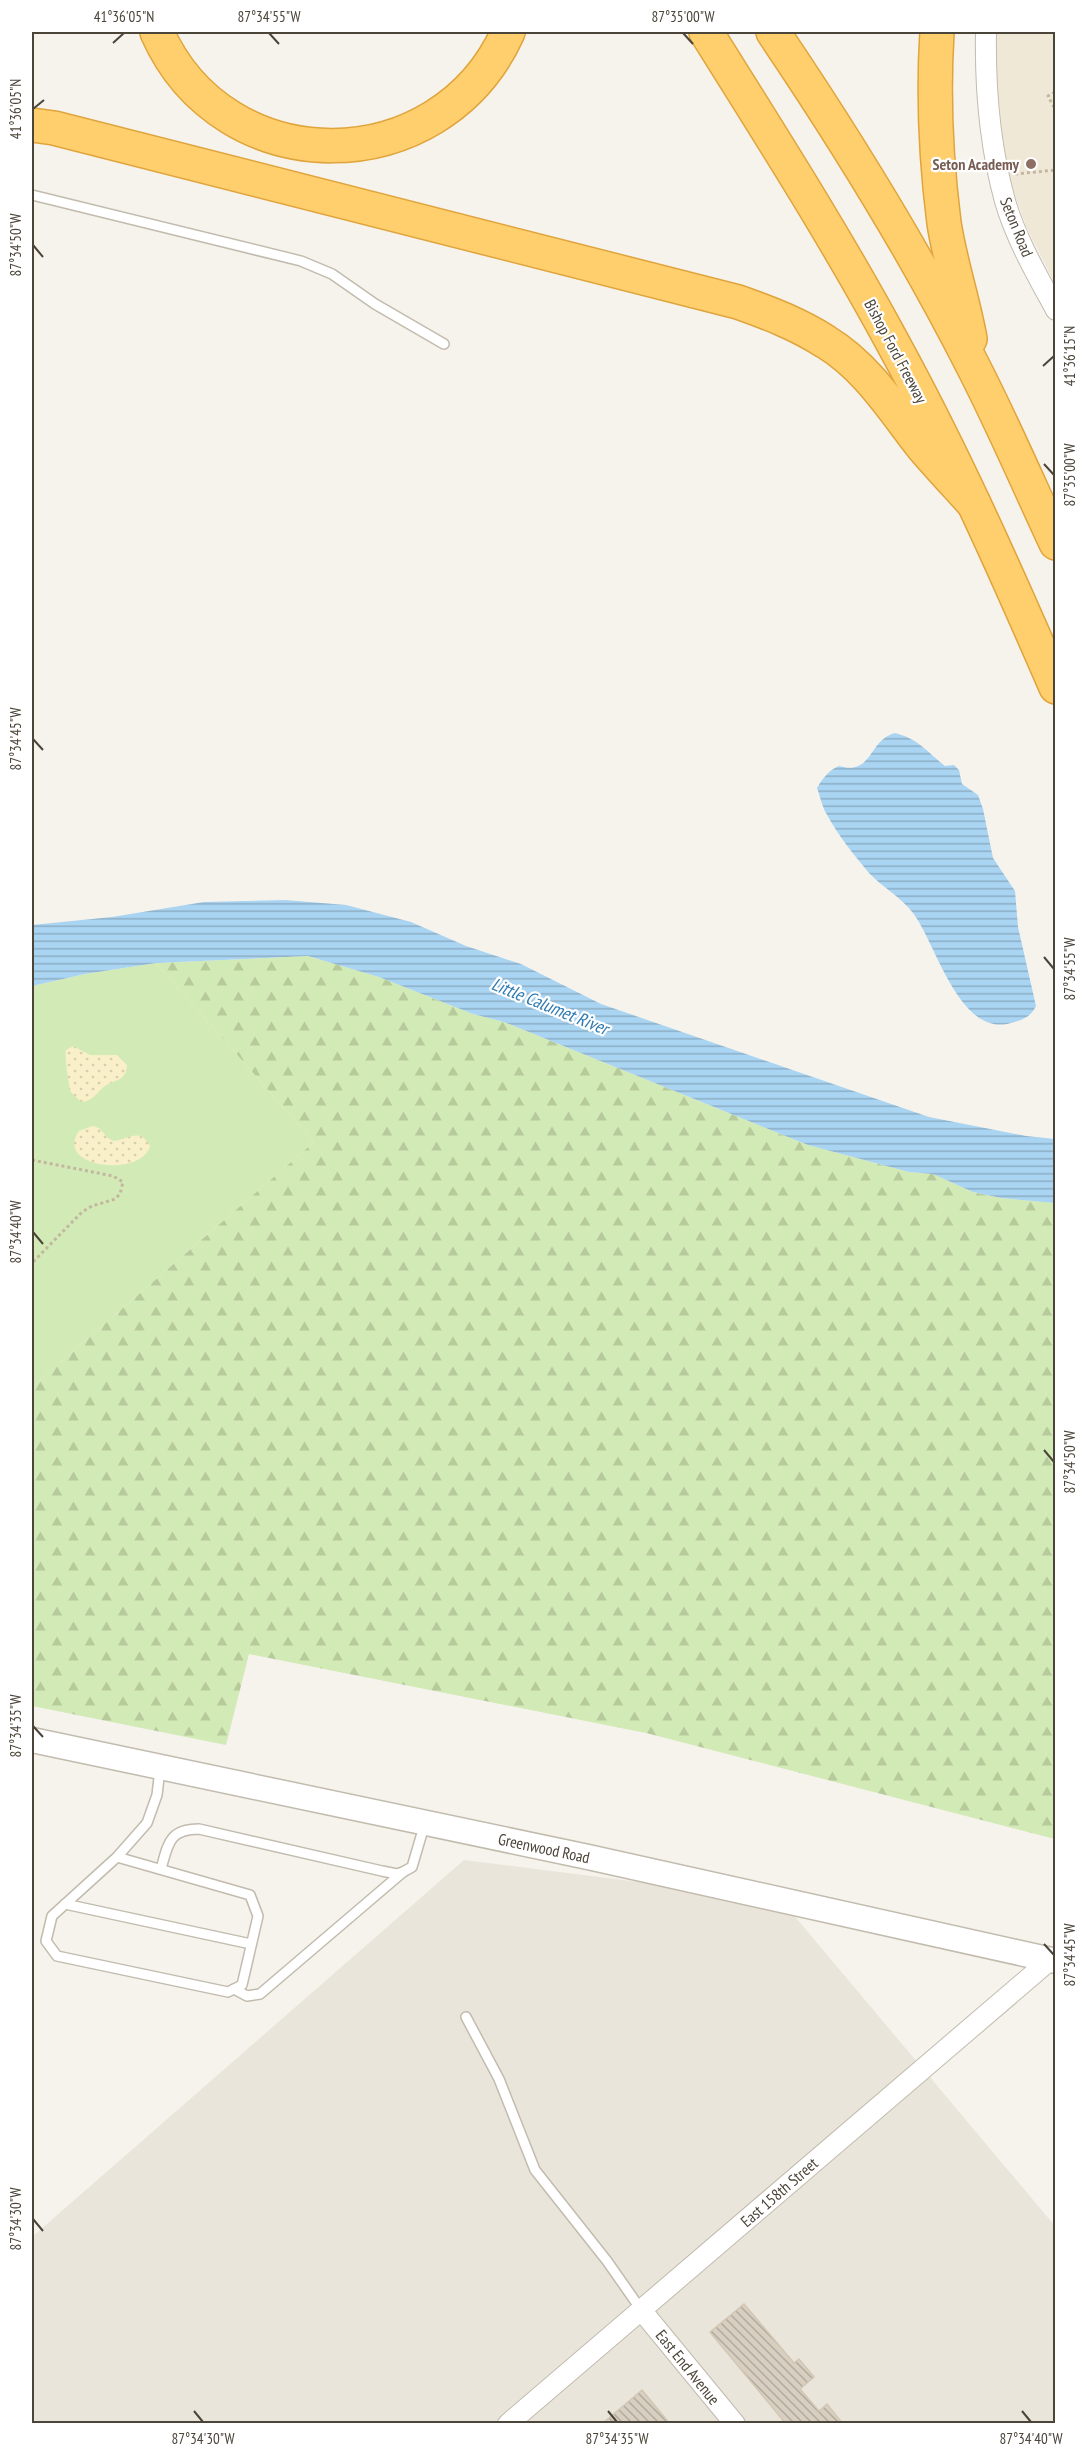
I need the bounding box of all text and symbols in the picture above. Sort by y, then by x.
text: 41°36'05"N [94,7,154,26]
text: 87°34'55"W [237,7,301,26]
text: 87°35'00"W [651,7,715,26]
text: 41°36'05"N [6,79,25,139]
place label: Seton Academy [932,154,1020,174]
marker: Seton Academy [1024,157,1038,171]
street label: Seton Road [996,194,1038,260]
text: 87°34'50"W [6,213,25,277]
street label: Bishop Ford Freeway [860,296,932,406]
text: 41°36'15"N [1060,326,1079,386]
text: 87°35'00"W [1060,443,1079,507]
text: 87°34'45"W [6,707,25,771]
text: 87°34'55"W [1060,937,1079,1001]
water label: Little Calumet River [488,972,615,1041]
text: 87°34'40"W [6,1200,25,1264]
text: 87°34'50"W [1060,1430,1079,1494]
text: 87°34'35"W [6,1694,25,1758]
street label: Greenwood Road [496,1829,592,1867]
text: 87°34'45"W [1060,1923,1079,1987]
street label: East 158th Street [736,2153,822,2231]
text: 87°34'30"W [6,2187,25,2251]
street label: East End Avenue [652,2325,724,2409]
text: 87°34'30"W [171,2429,235,2448]
text: 87°34'35"W [585,2429,649,2448]
text: 87°34'40"W [999,2429,1063,2448]

